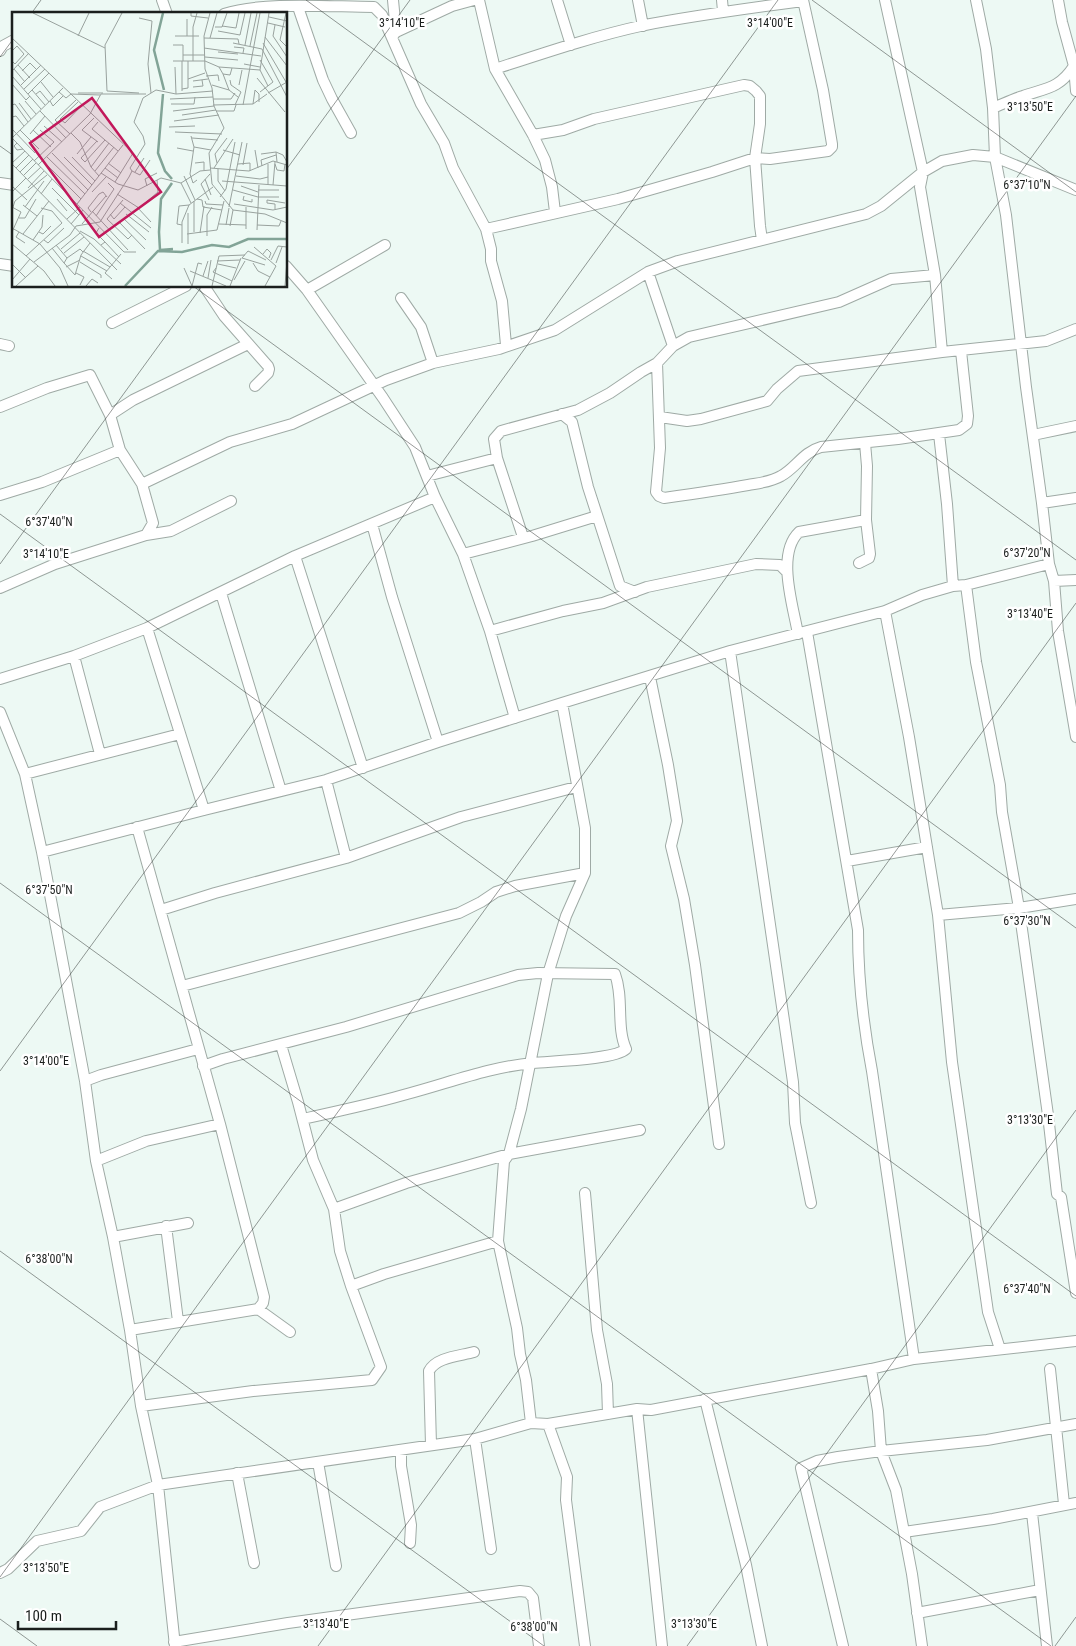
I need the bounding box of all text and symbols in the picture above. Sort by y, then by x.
inset map [12,12,288,288]
text: 3°14'10"E [379,16,425,30]
text: 3°14'00"E [747,16,793,30]
text: 3°13'50"E [1007,100,1053,114]
text: 6°37'10"N [1003,178,1051,192]
text: 6°37'40"N [25,515,73,529]
text: 6°37'20"N [1003,546,1051,560]
text: 3°14'10"E [23,547,69,561]
text: 3°13'40"E [1007,607,1053,621]
text: 6°37'50"N [25,883,73,897]
text: 6°37'30"N [1003,914,1051,928]
text: 3°14'00"E [23,1054,69,1068]
text: 3°13'30"E [1007,1113,1053,1127]
text: 6°38'00"N [25,1252,73,1266]
text: 6°37'40"N [1003,1282,1051,1296]
text: 3°13'50"E [23,1561,69,1575]
scale bar [18,1598,115,1630]
text: 100 m [25,1607,62,1625]
text: 3°13'40"E [303,1617,349,1631]
text: 3°13'30"E [671,1617,717,1631]
text: 6°38'00"N [510,1620,558,1634]

